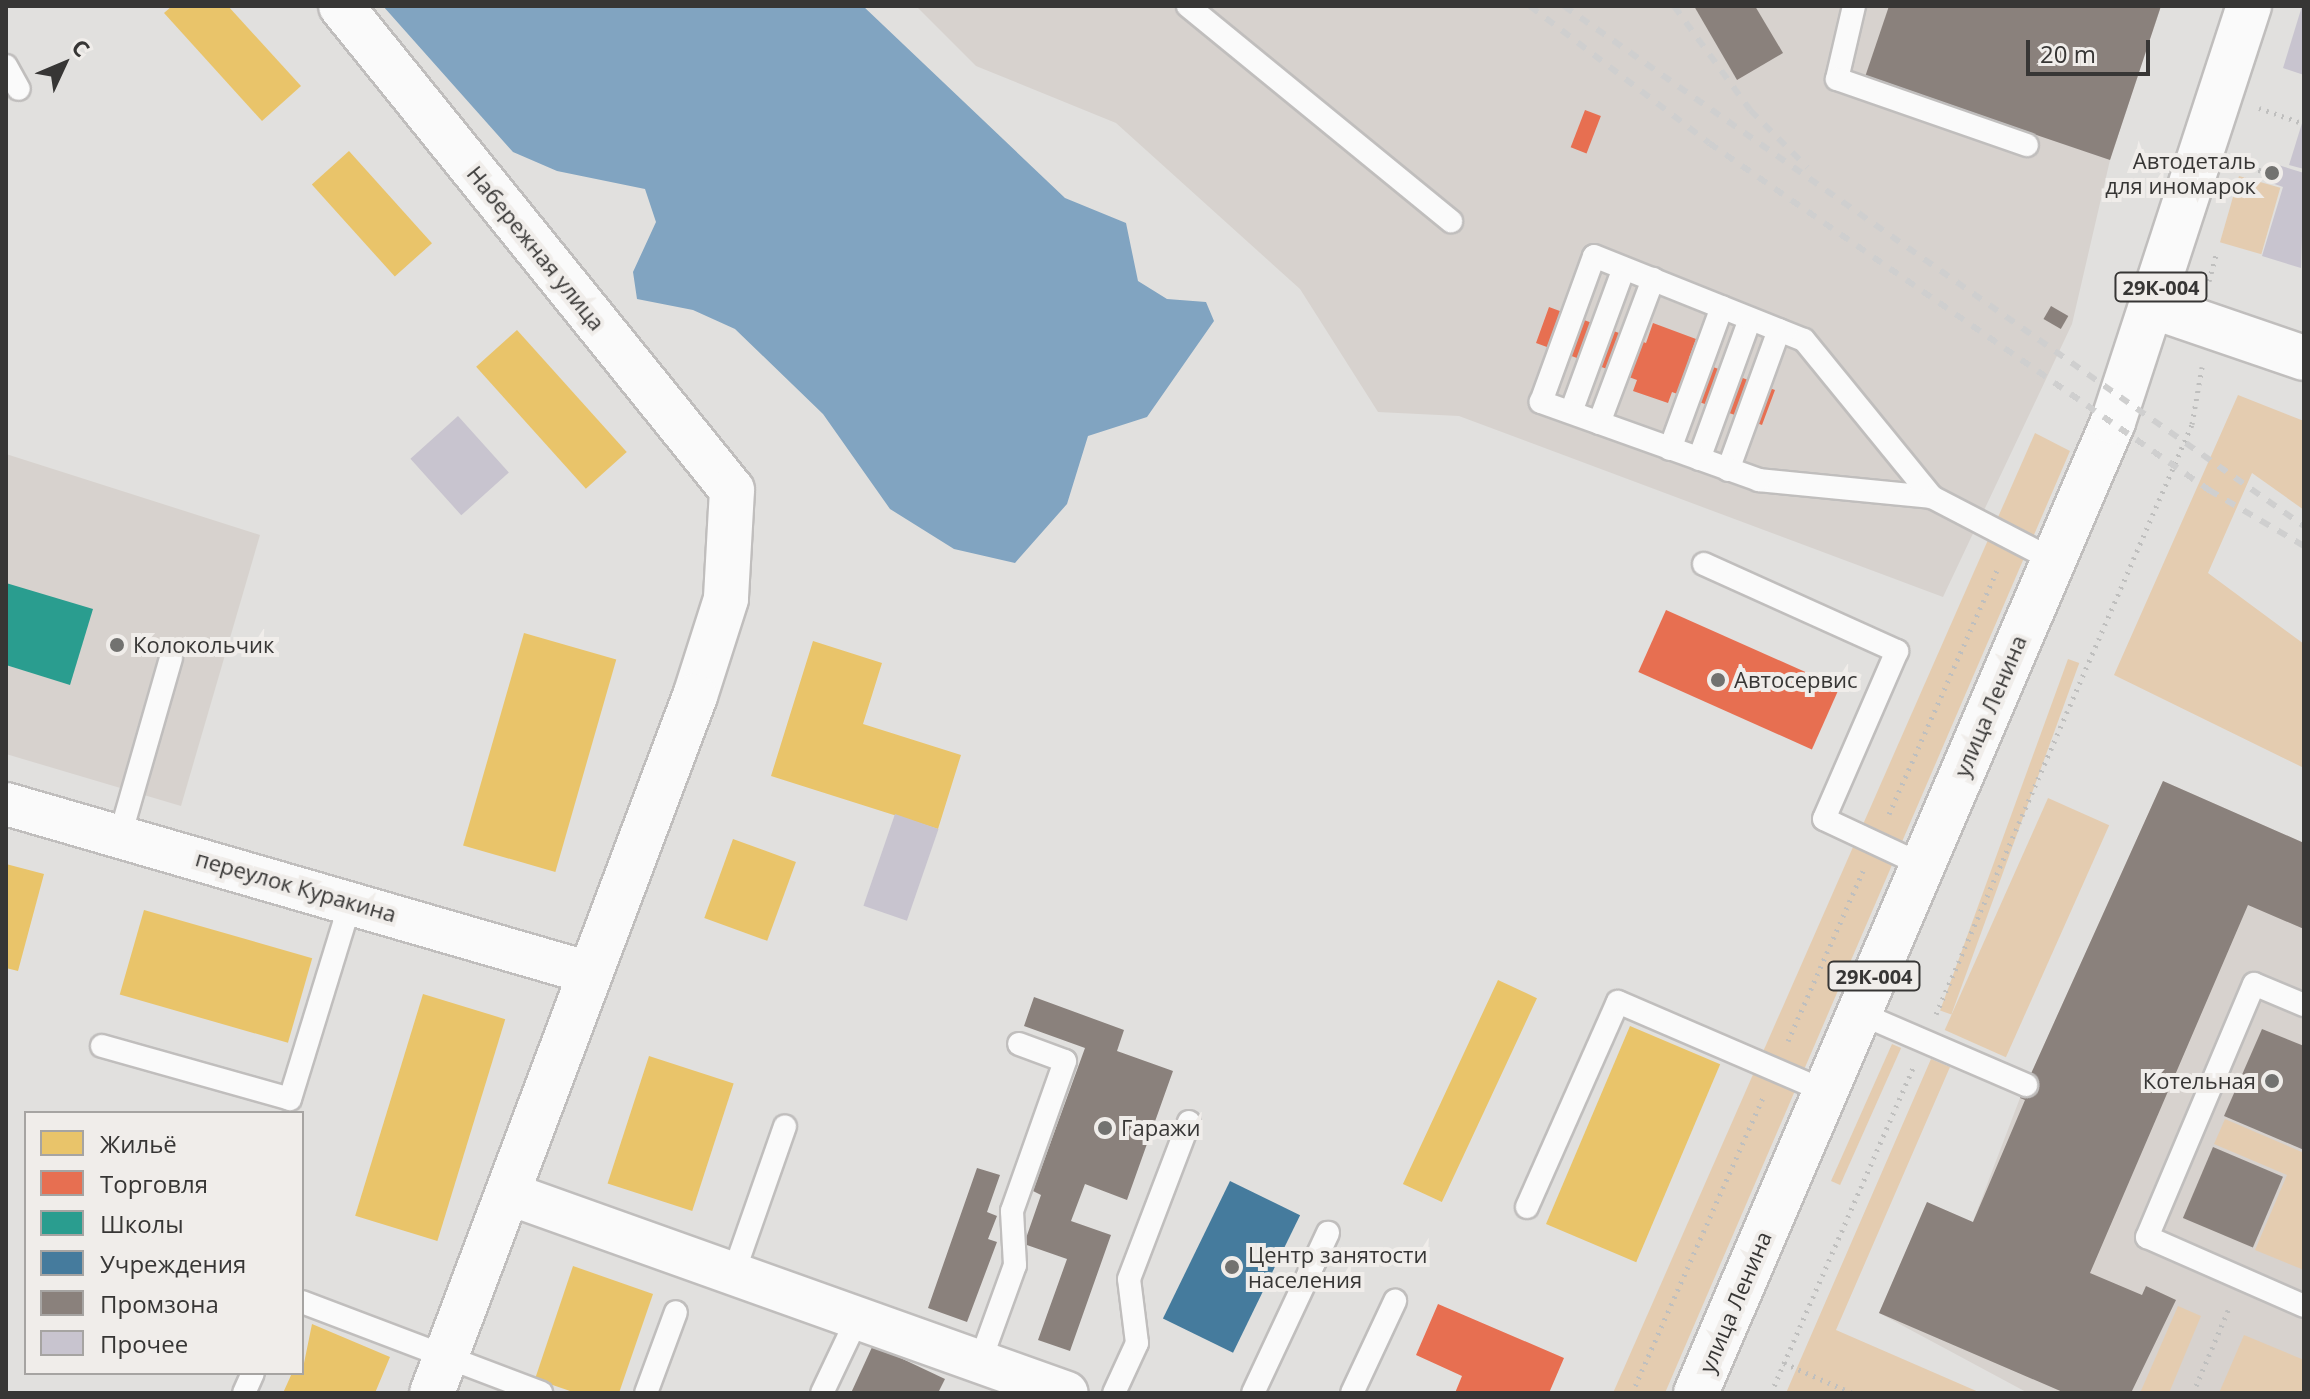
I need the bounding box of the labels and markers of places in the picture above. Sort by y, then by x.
place label: Автодеталь для иномарок [2105,147,2256,198]
marker: Автодеталь для иномарок [2263,164,2281,182]
place label: Колокольчик [133,632,274,658]
marker: Колокольчик [108,636,126,654]
place label: Автосервис [1734,667,1858,693]
marker: Автосервис [1709,671,1727,689]
place label: Котельная [2143,1068,2256,1094]
marker: Котельная [2263,1072,2281,1090]
place label: Гаражи [1121,1115,1201,1141]
marker: Гаражи [1096,1119,1114,1137]
place label: Центр занятости населения [1248,1241,1427,1292]
marker: Центр занятости населения [1223,1258,1241,1276]

